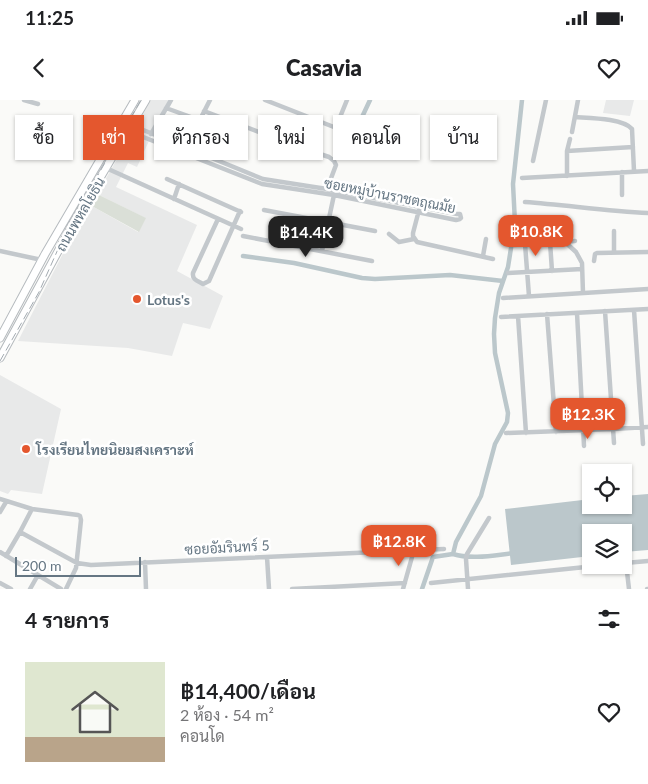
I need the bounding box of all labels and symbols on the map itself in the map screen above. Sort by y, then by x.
street label: ถนนพหลโยธิน [52,174,108,254]
street label: ซอยหมู่บ้านราชตฤณมัย [322,174,457,218]
pin: ฿10.8K [495,214,577,257]
pin: ฿14.4K [265,216,347,258]
place label: Lotus's [147,291,190,308]
marker: Lotus's [131,293,143,305]
pin: ฿12.3K [547,398,629,440]
place label: โรงเรียนไทยนิยมสงเคราะห์ [35,441,195,458]
marker: โรงเรียนไทยนิยมสงเคราะห์ [20,443,32,455]
pin: ฿12.8K [358,524,440,567]
street label: ซอยอัมรินทร์ 5 [184,536,270,558]
scale bar [15,554,141,577]

